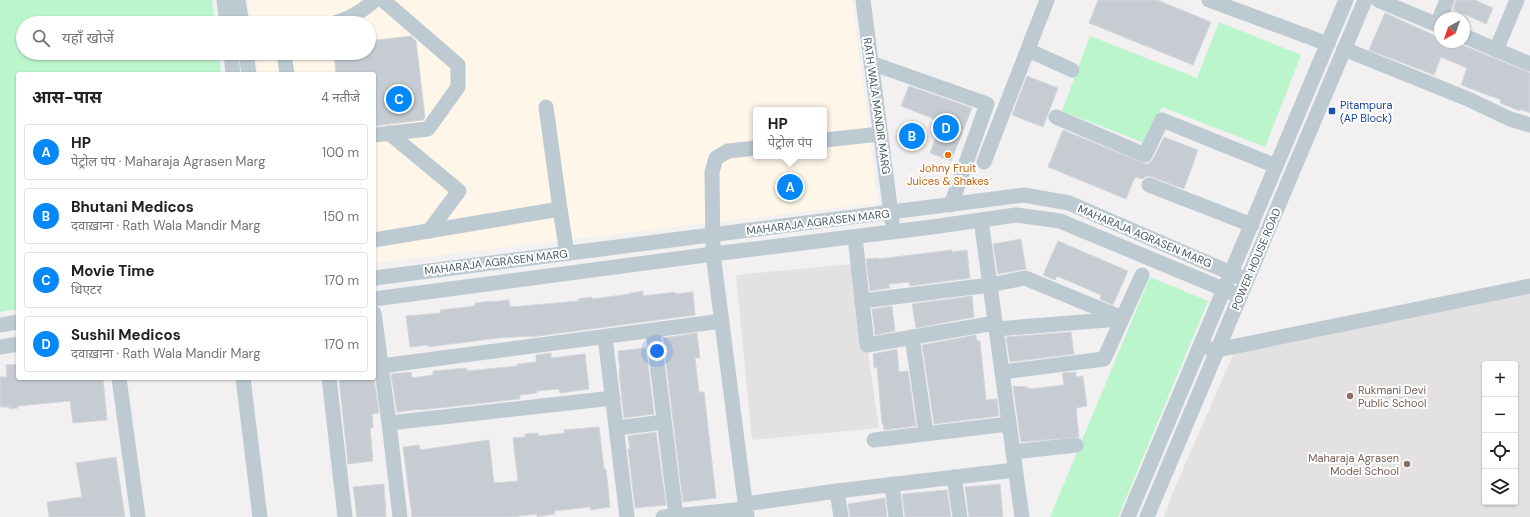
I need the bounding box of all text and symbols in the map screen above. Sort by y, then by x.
north arrow [1434,12,1470,48]
search box [16,16,376,60]
icon: search [30,27,52,49]
text: यहाँ खोजें [62,28,114,48]
street label: RATH WALA MANDIR MARG [860,37,894,175]
pin: C [386,84,412,114]
text: आस-पास [32,86,102,108]
text: 4 नतीजे [321,89,360,106]
place label: Pitampura (AP Block) [1340,98,1392,125]
marker: Pitampura (AP Block) [1327,106,1337,116]
popup [753,107,827,159]
pin: D [933,113,959,143]
text: HP [768,114,788,134]
pin: B [899,121,925,151]
text: HP [71,133,91,153]
text: पेट्रोल पंप [768,134,812,151]
text: A [41,144,51,161]
text: 100 m [322,144,359,161]
marker: Johny Fruit Juices & Shakes [943,150,953,160]
text: पेट्रोल पंप · Maharaja Agrasen Marg [71,153,265,170]
place label: Johny Fruit Juices & Shakes [907,161,989,188]
pin: A [777,172,803,202]
text: Bhutani Medicos [71,197,194,217]
street label: MAHARAJA AGRASEN MARG [1076,201,1214,271]
street label: MAHARAJA AGRASEN MARG [746,206,890,238]
street label: POWER HOUSE ROAD [1228,206,1284,312]
text: B [42,208,50,225]
text: 150 m [323,208,359,225]
text: दवाख़ाना · Rath Wala Mandir Marg [71,217,260,234]
street label: MAHARAJA AGRASEN MARG [424,246,568,278]
text: Movie Time [71,261,154,281]
text: C [41,272,51,289]
text: 170 m [324,272,359,289]
text: थिएटर [71,281,102,298]
text: Sushil Medicos [71,325,181,345]
text: D [41,336,51,353]
text: 170 m [324,336,359,353]
your location [647,341,667,361]
text: दवाख़ाना · Rath Wala Mandir Marg [71,345,260,362]
map controls [1482,361,1518,505]
button: + [1482,361,1518,397]
place label: Rukmani Devi Public School [1358,383,1426,410]
marker: Rukmani Devi Public School [1345,391,1355,401]
button: − [1482,397,1518,433]
button: locate [1482,433,1518,469]
place label: Maharaja Agrasen Model School [1308,451,1399,478]
marker: Maharaja Agrasen Model School [1402,459,1412,469]
button: layers [1482,469,1518,505]

